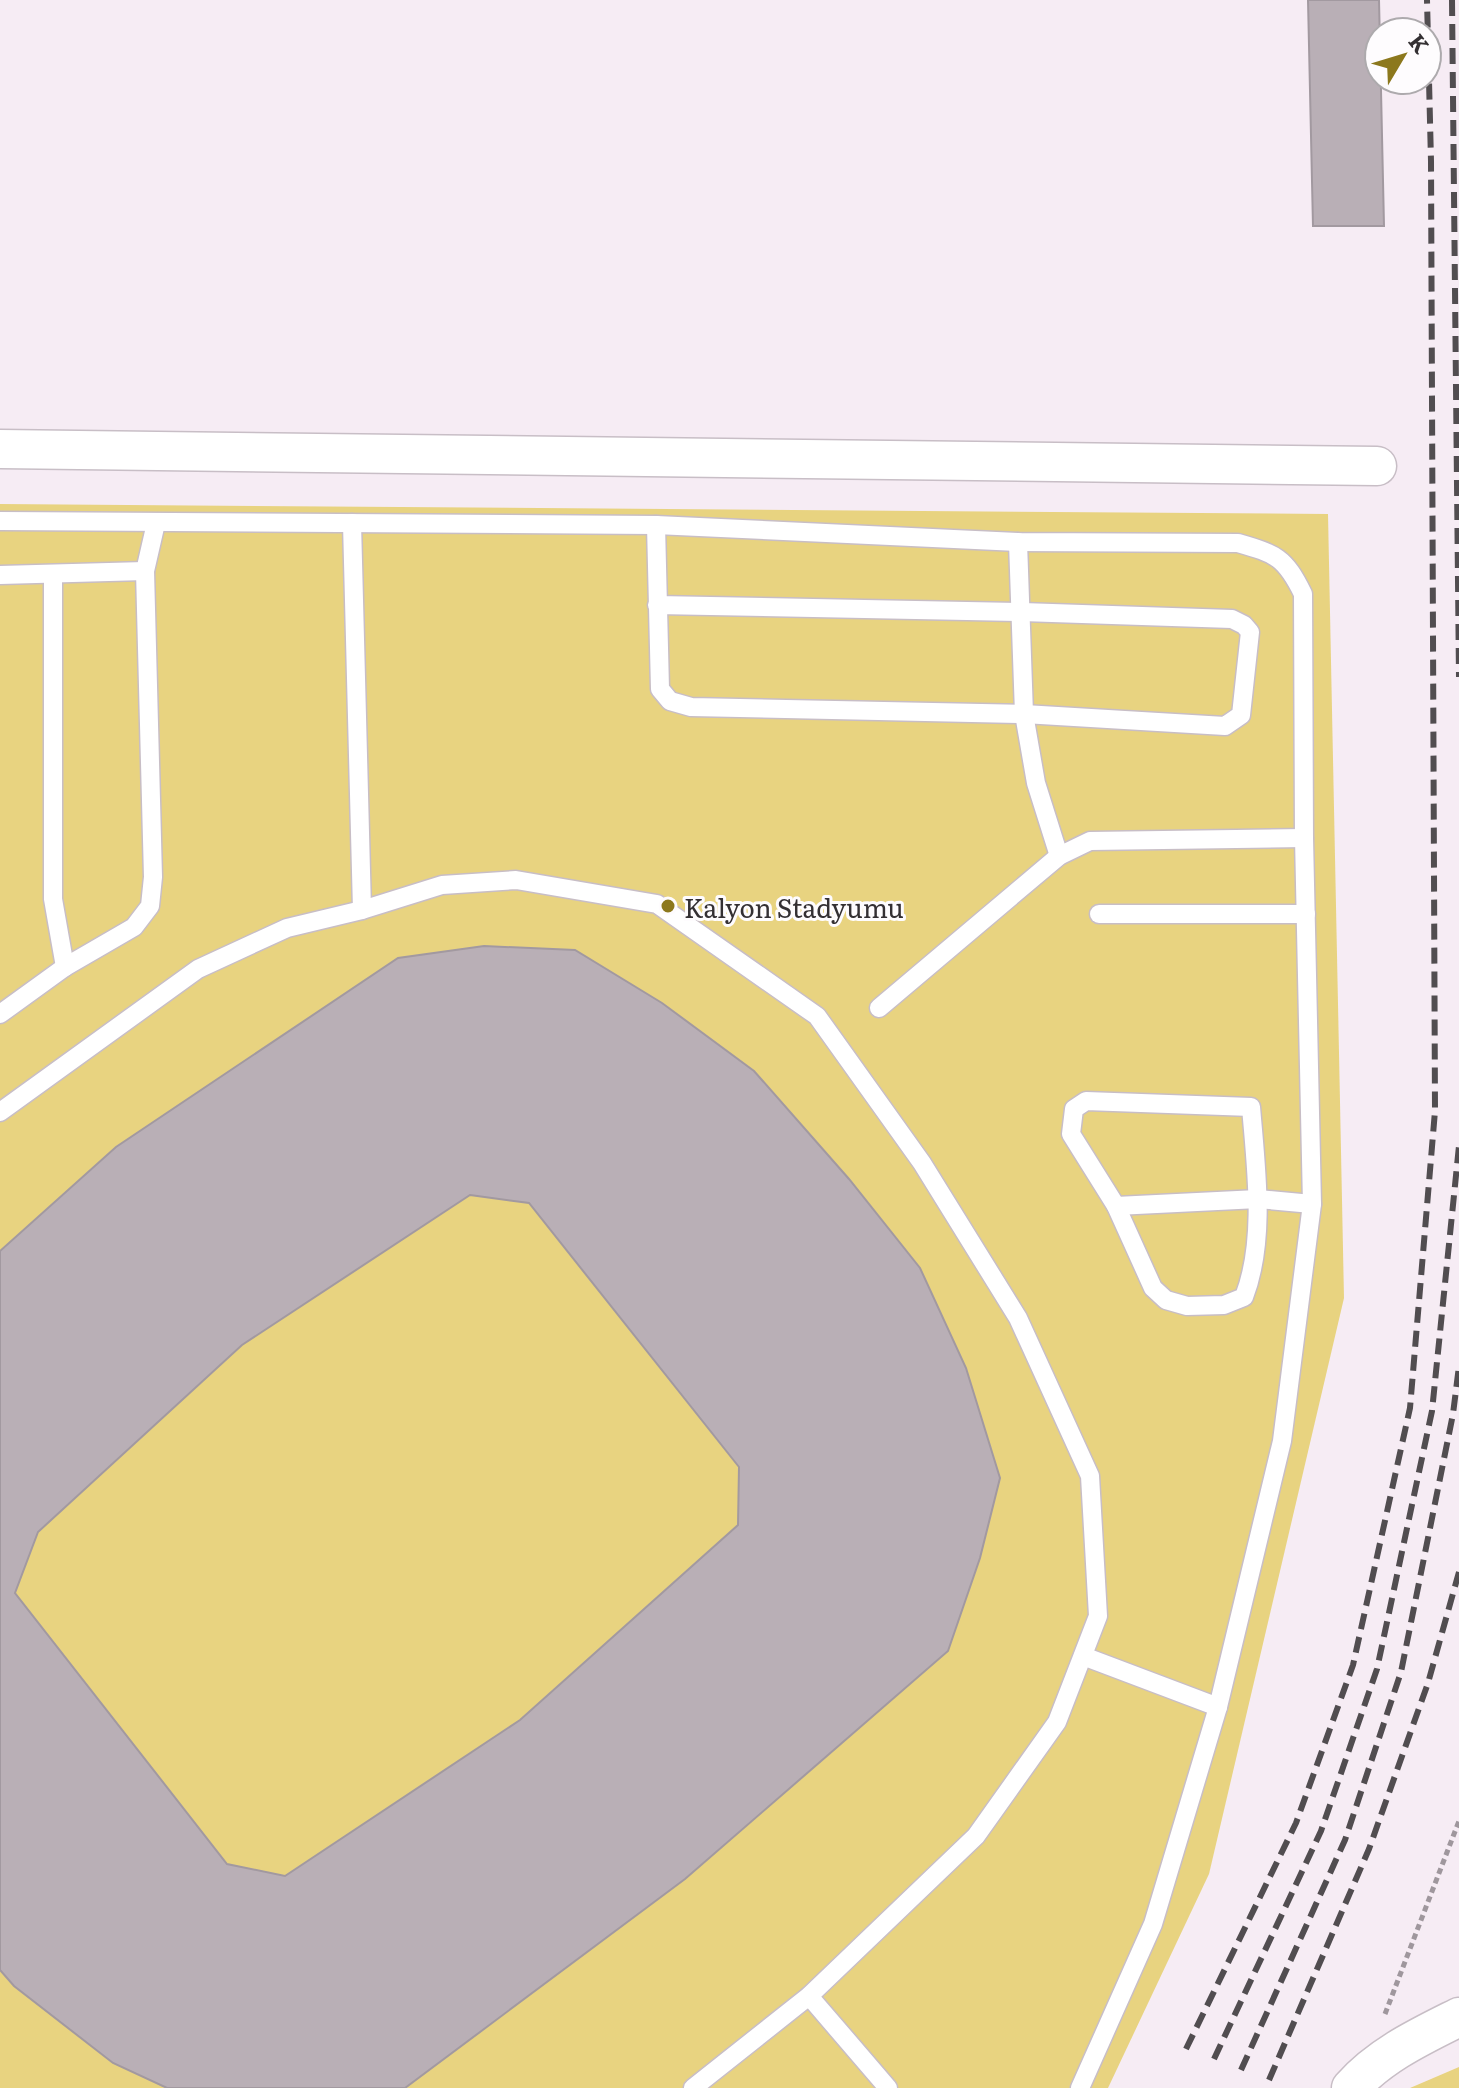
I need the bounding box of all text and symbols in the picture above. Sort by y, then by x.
north arrow [1363,16,1443,96]
text: K [1402,26,1439,60]
place label: Kalyon Stadyumu [684,887,904,926]
marker: Kalyon Stadyumu [659,897,677,915]

